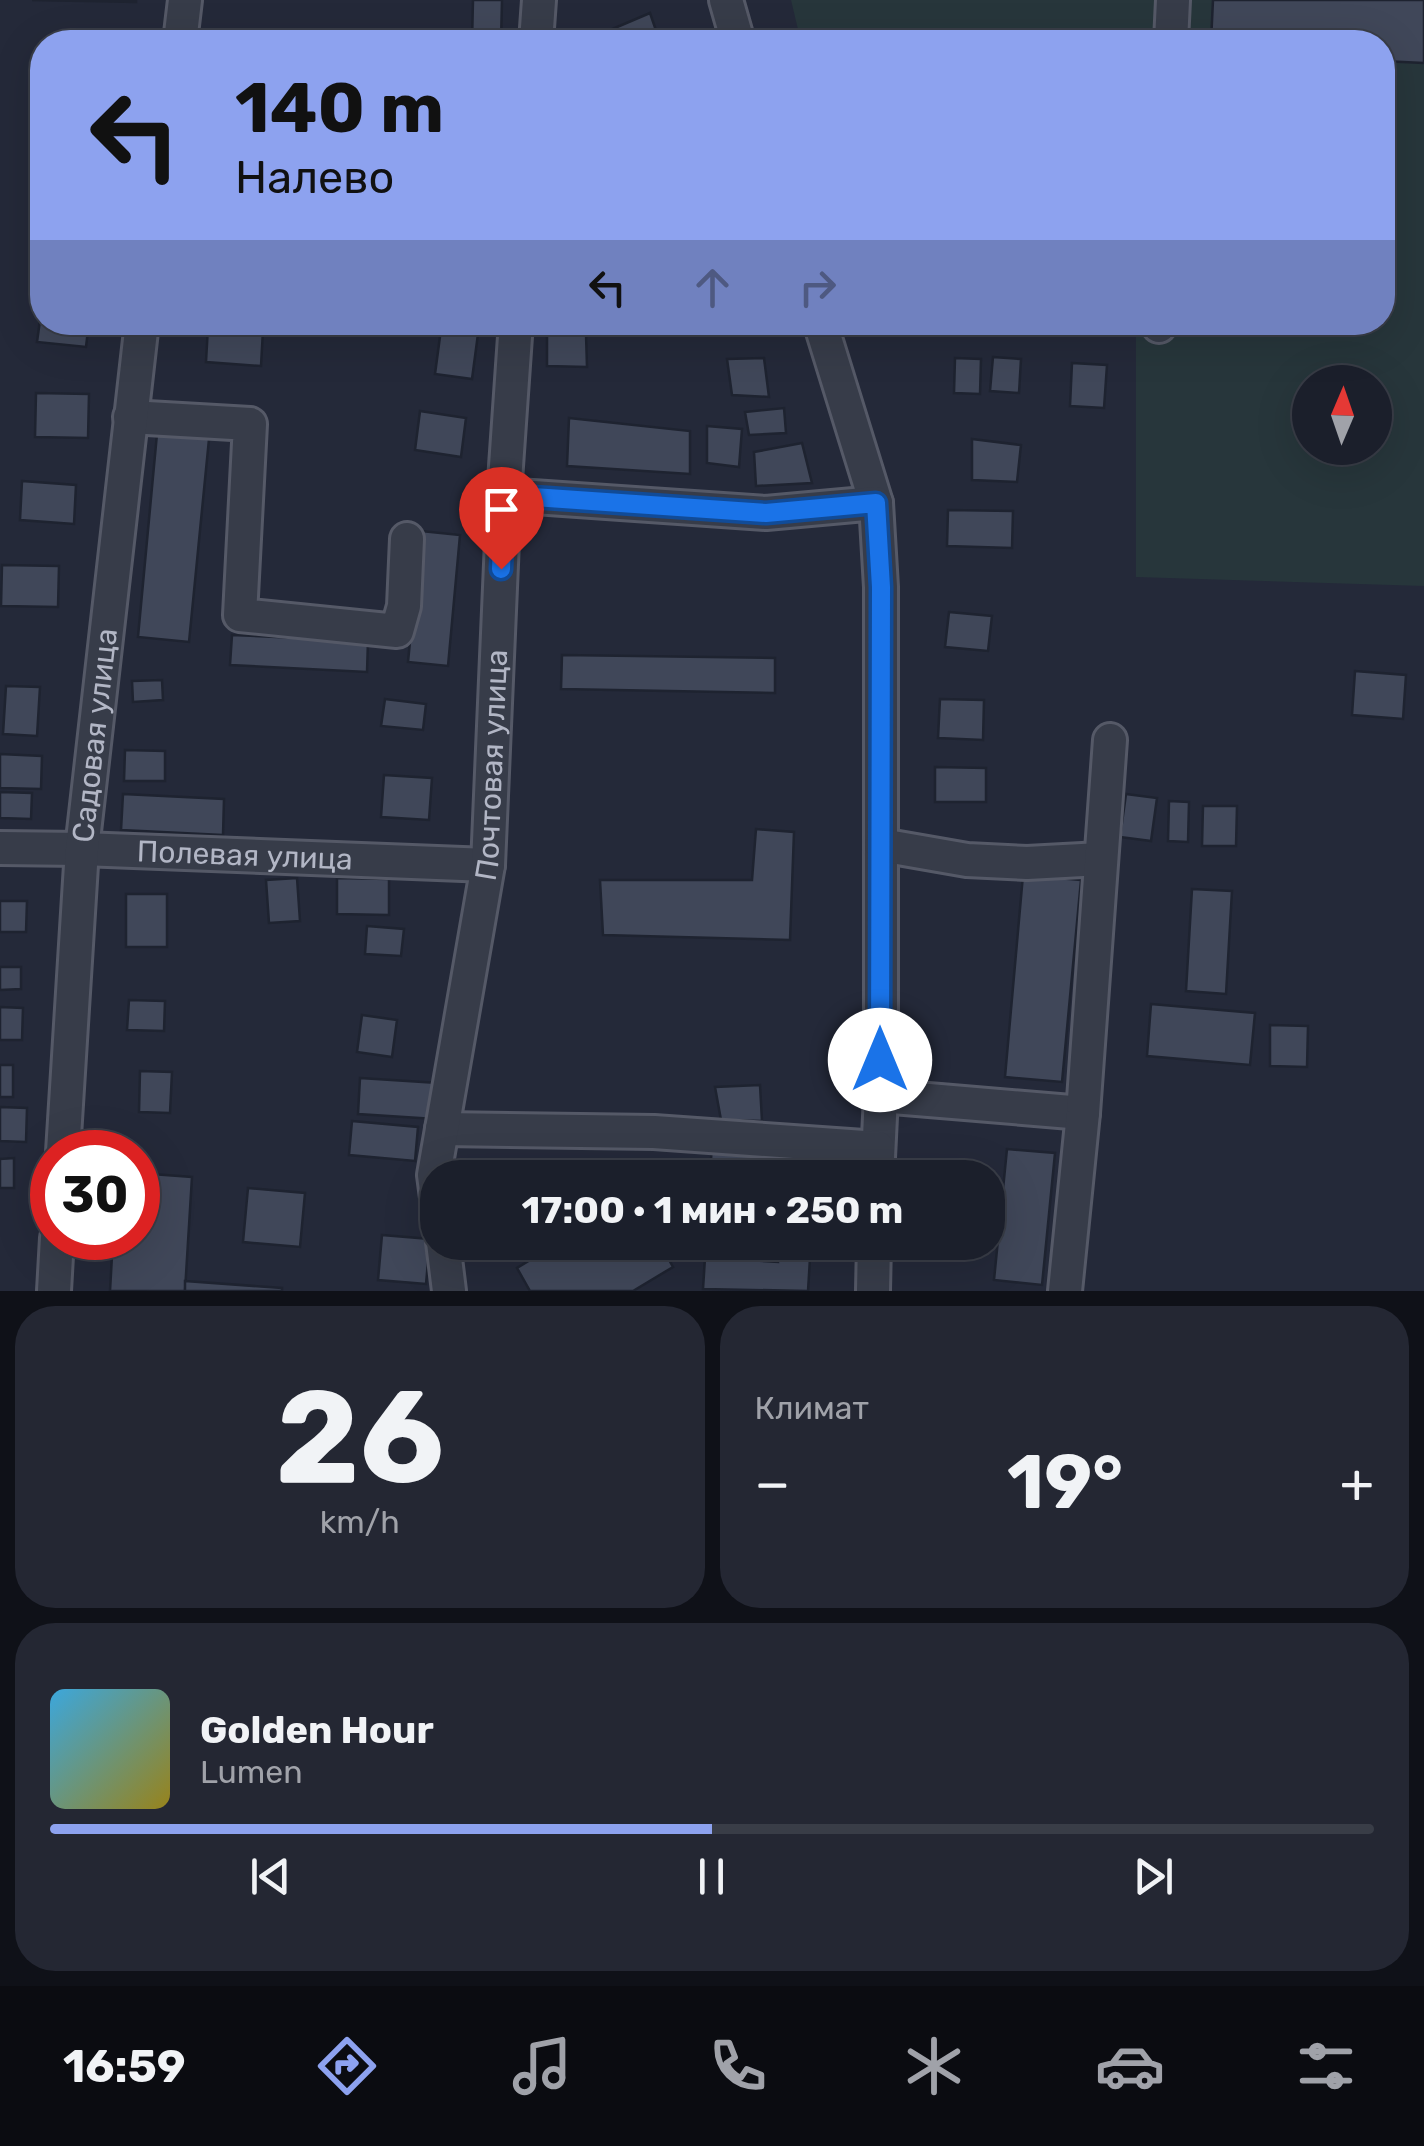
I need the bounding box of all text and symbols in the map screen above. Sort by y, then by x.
text: 140 m [235,67,444,150]
icon: left [70,70,200,200]
text: Налево [235,151,394,204]
icon: left [580,260,635,315]
icon: ahead [685,260,740,315]
icon: right [790,260,845,315]
north arrow [1292,365,1392,465]
map controls [1292,365,1392,465]
pin [459,467,544,570]
icon: arrive [474,482,529,537]
street label: Садовая улица [65,626,125,844]
street label: Почтовая улица [468,649,515,883]
street label: Полевая улица [136,833,354,878]
position arrow [828,1008,932,1112]
speed limit sign: 30 [30,1130,160,1260]
text: 17:00 · 1 мин · 250 m [522,1187,903,1233]
text: 26 [275,1360,444,1515]
text: Климат [755,1389,869,1427]
text: 19° [1007,1438,1123,1527]
text: − [755,1451,790,1516]
text: + [1340,1451,1374,1516]
text: km/h [320,1503,400,1541]
text: Golden Hour [200,1707,434,1753]
text: Lumen [200,1753,303,1791]
icon: previous [243,1849,298,1904]
icon: pause [684,1849,739,1904]
icon: next [1126,1849,1181,1904]
icon: directions [312,2031,382,2101]
icon: music [507,2031,577,2101]
icon: phone [703,2031,773,2101]
icon: climate [899,2031,969,2101]
icon: car [1095,2031,1165,2101]
icon: filters [1291,2031,1361,2101]
text: 16:59 [63,2040,186,2093]

